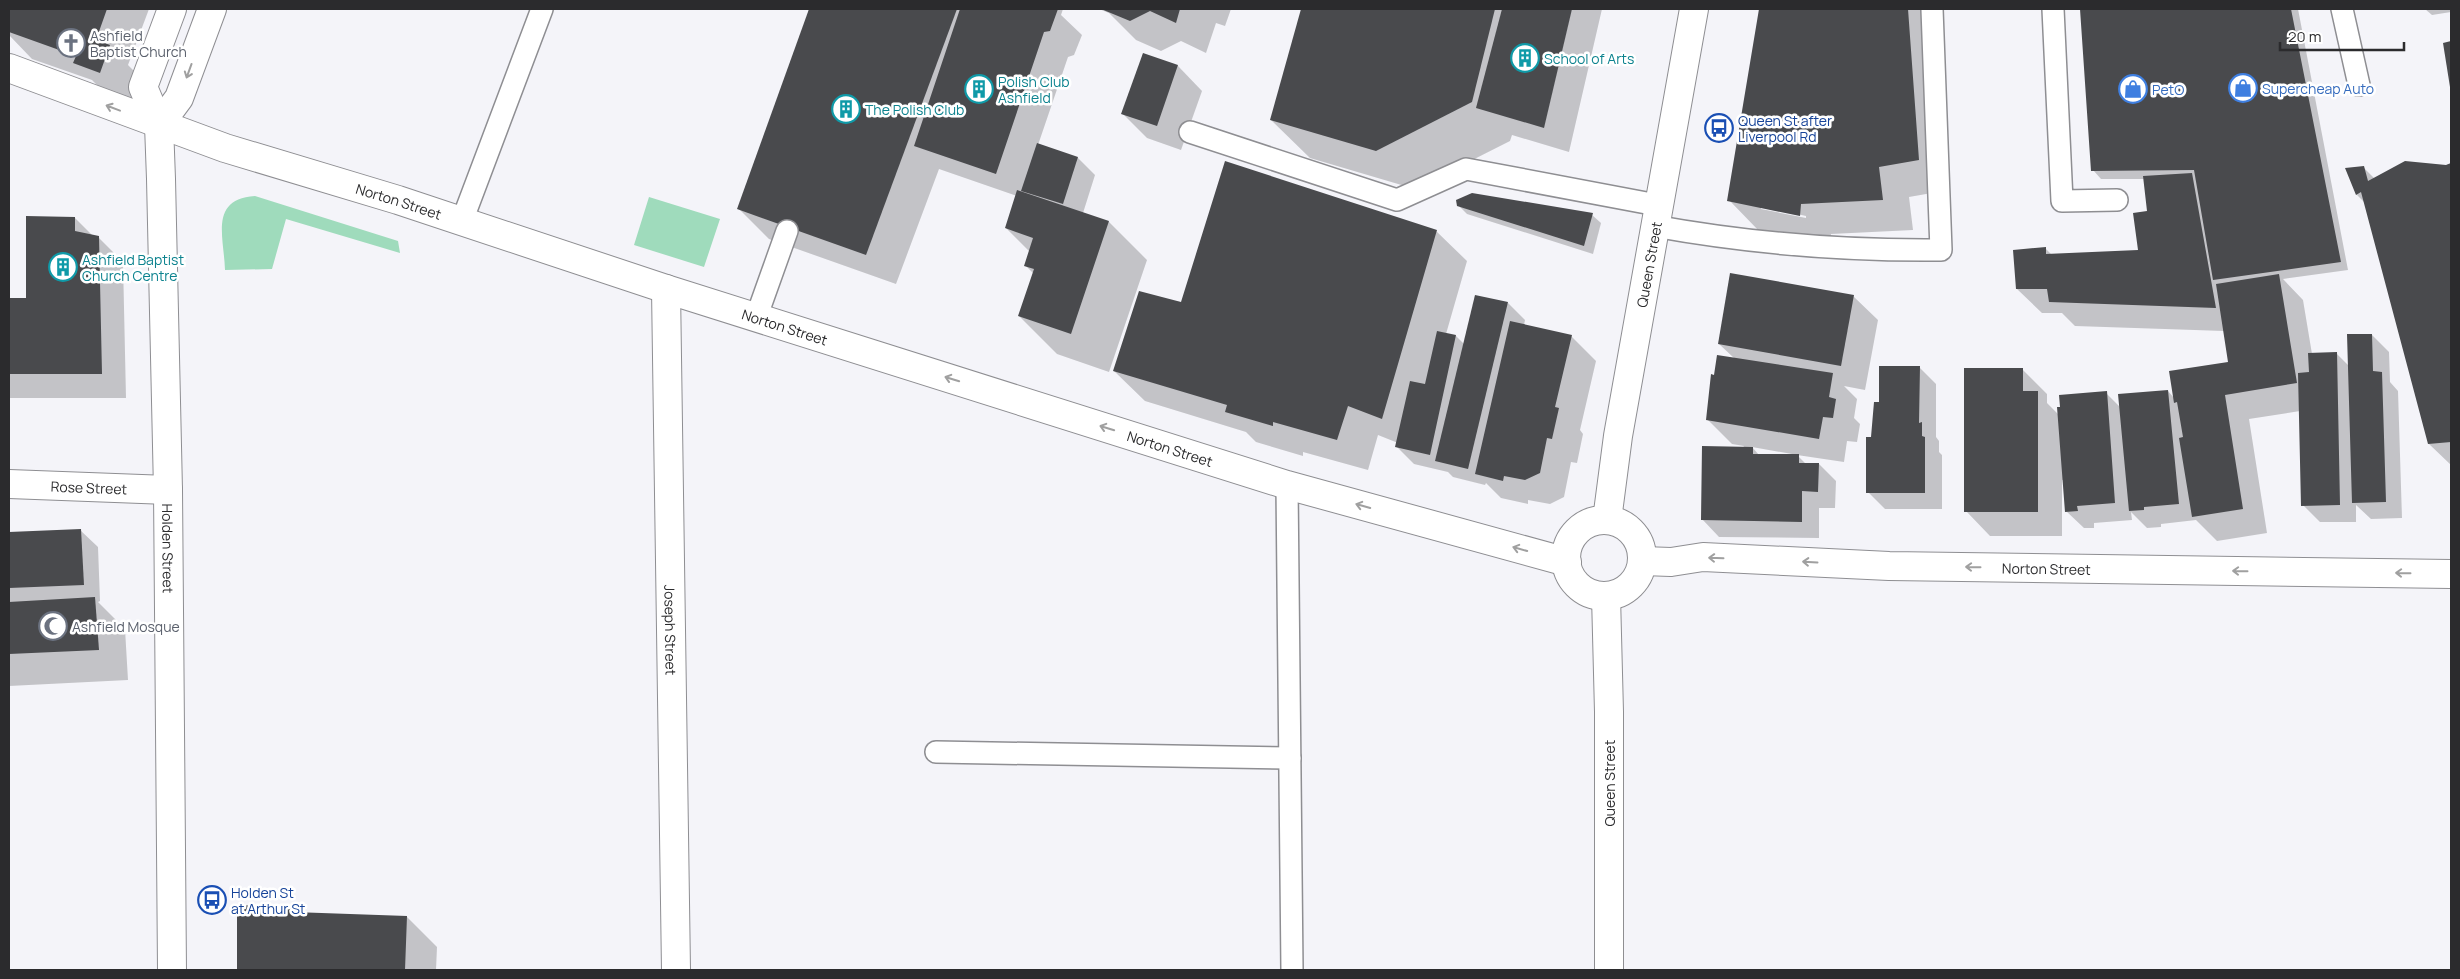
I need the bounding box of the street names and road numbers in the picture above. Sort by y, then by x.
street label: Norton Street [354,178,444,223]
street label: Queen Street [1632,220,1666,309]
street label: Norton Street [740,304,830,349]
street label: Norton Street [1125,426,1216,471]
street label: Rose Street [50,476,128,498]
street label: Holden Street [159,503,178,594]
street label: Norton Street [2002,558,2091,578]
street label: Joseph Street [661,585,681,676]
street label: Queen Street [1600,739,1619,826]

